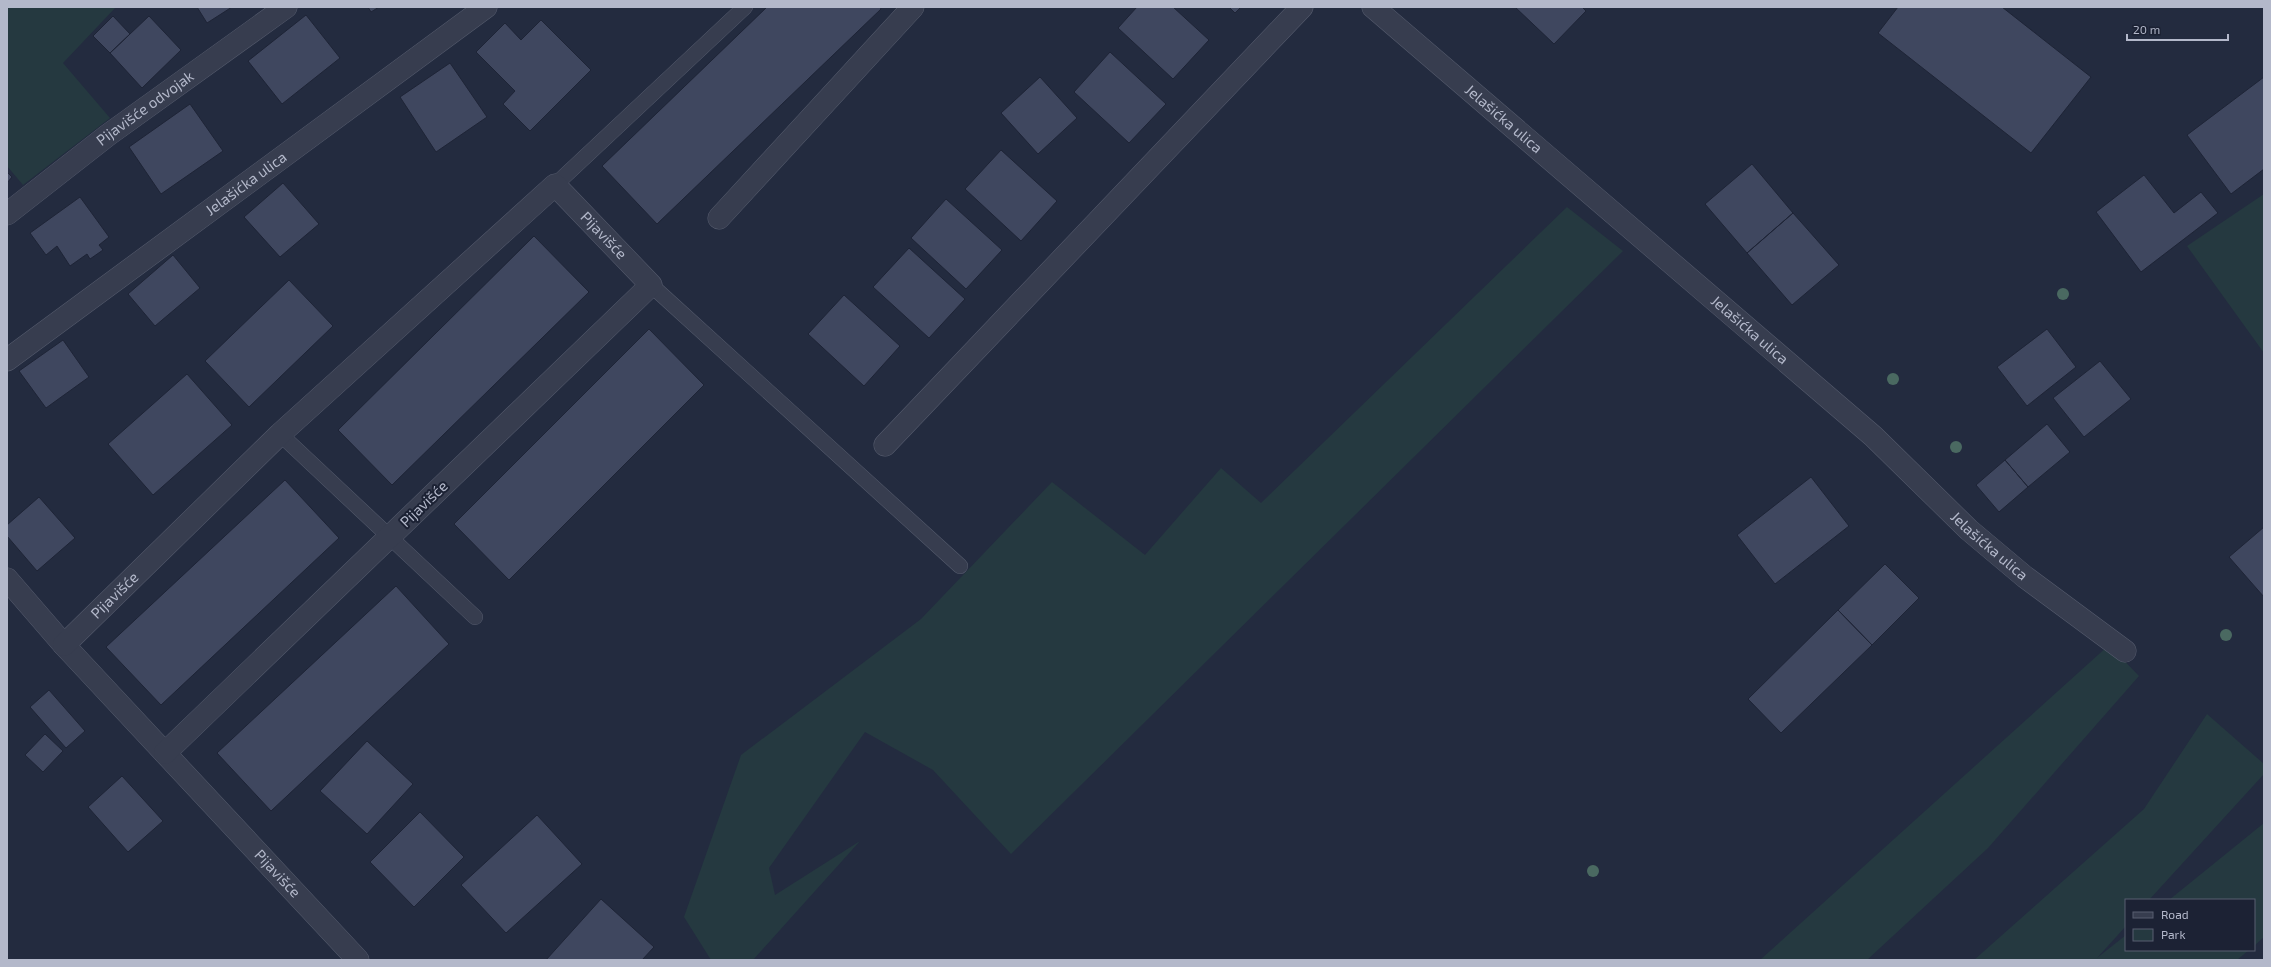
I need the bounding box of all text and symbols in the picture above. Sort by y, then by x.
scale bar [2127,16,2228,42]
text: 20 m [2133,22,2160,36]
street label: Pijavišće odvojak [92,66,197,149]
street label: Jelašićka ulica [1462,80,1547,156]
street label: Jelašićka ulica [201,147,290,219]
street label: Pijavišće [577,207,631,262]
street label: Jelašićka ulica [1708,291,1792,367]
street label: Pijavišće [396,476,452,531]
street label: Jelašićka ulica [1947,507,2032,584]
street label: Pijavišće [87,568,142,622]
street label: Pijavišće [251,845,305,901]
legend [2125,899,2255,951]
text: Road [2161,907,2189,921]
text: Park [2161,927,2186,941]

